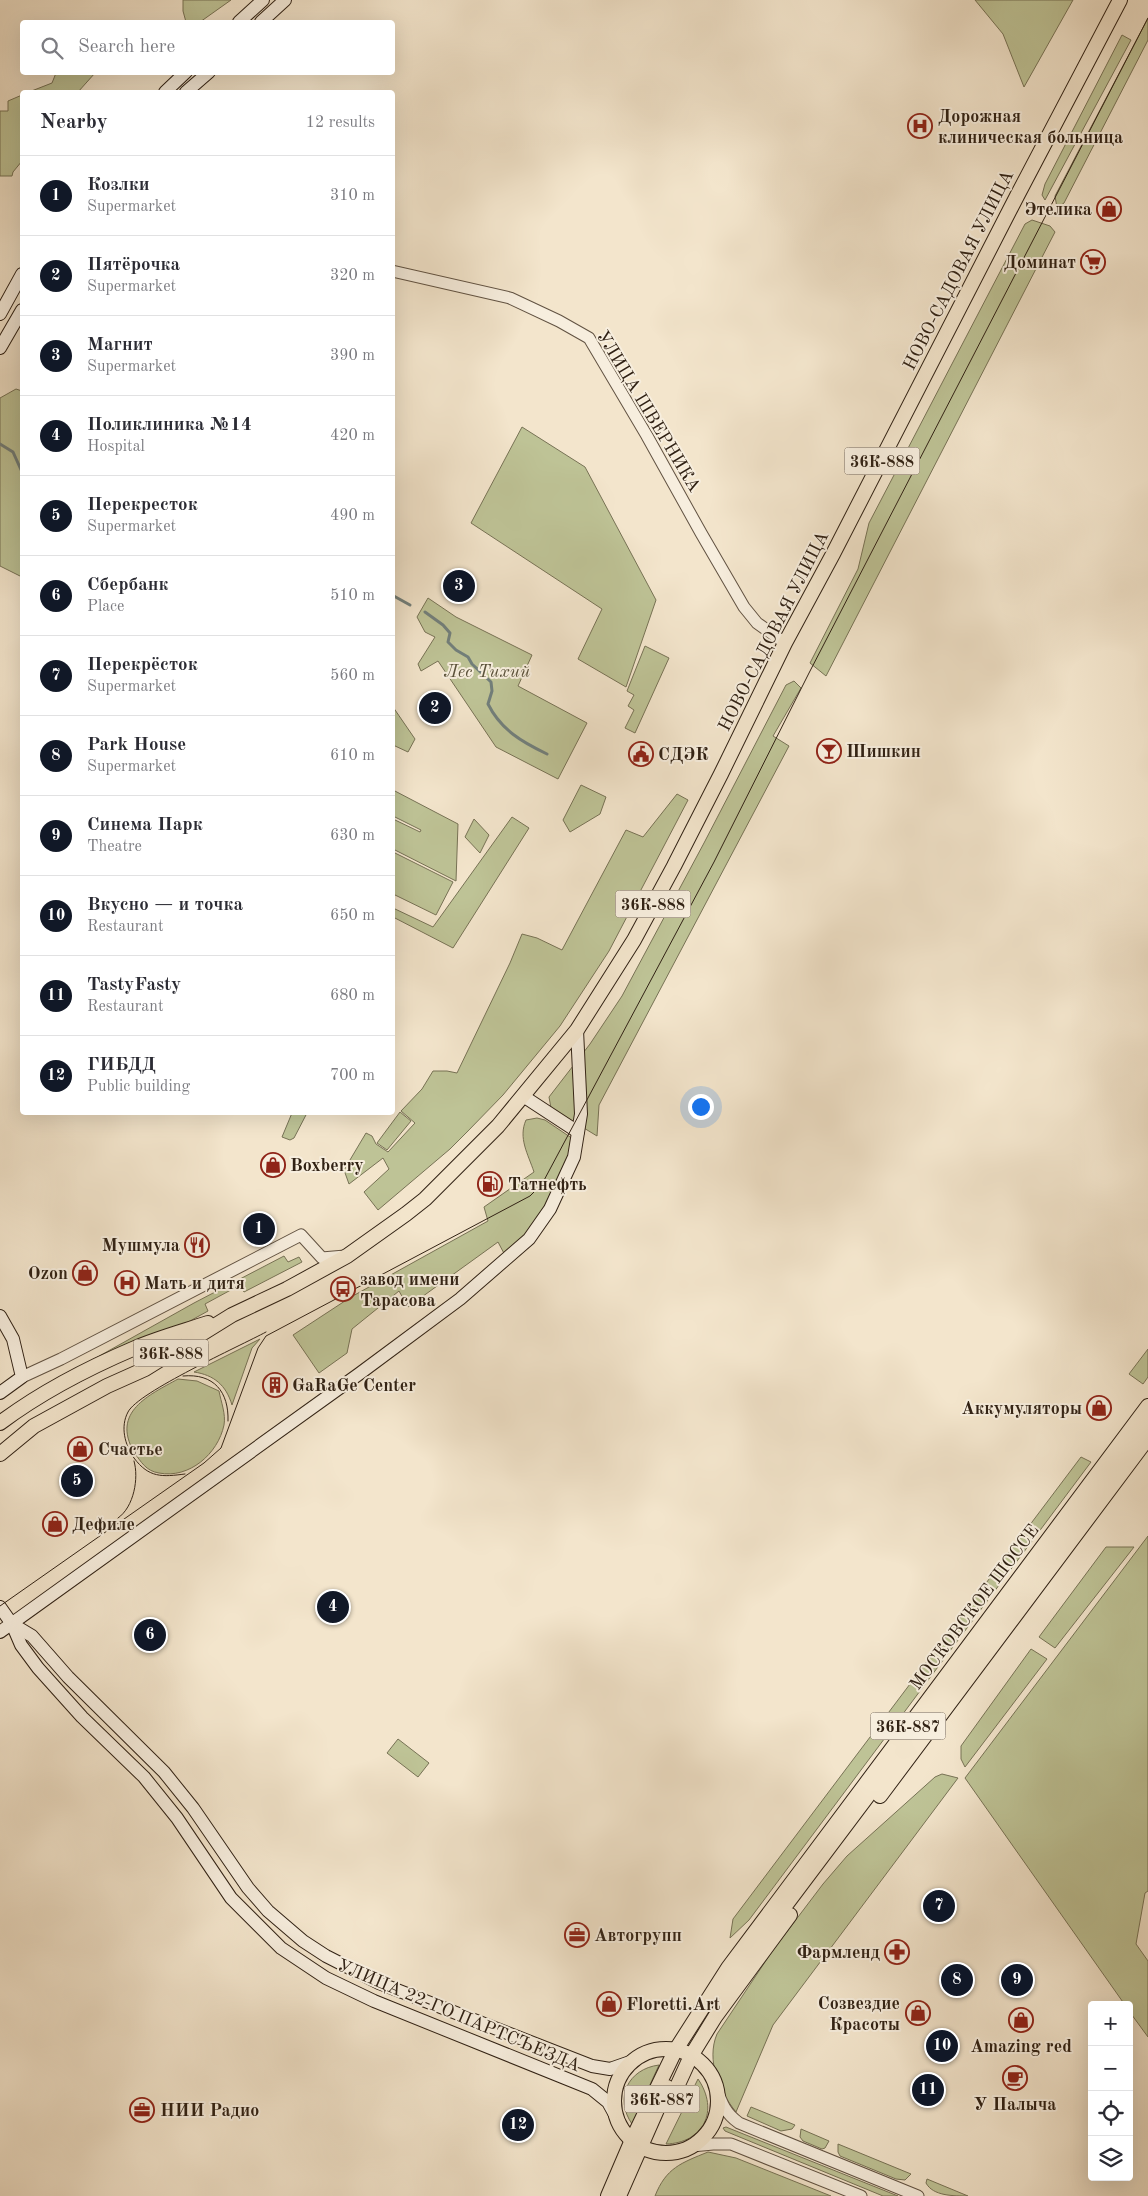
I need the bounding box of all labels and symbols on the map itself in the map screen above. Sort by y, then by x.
place label: Дорожная клиническая больница [938,108,1123,147]
hospital icon: Дорожная клиническая больница [907,113,933,139]
street label: НОВО-САДОВАЯ УЛИЦА [901,167,1017,373]
shop icon: Этелика [1096,196,1122,222]
place label: Этелика [1024,201,1092,219]
supermarket icon: Доминат [1080,249,1106,275]
place label: Доминат [1004,254,1076,272]
street label: УЛИЦА ШВЕРНИКА [593,328,704,496]
road number: 36К-888 [844,448,920,474]
street label: НОВО-САДОВАЯ УЛИЦА [716,528,832,734]
pin: 3 [443,567,475,605]
park label: Лес Тихий [444,663,530,681]
pin: 2 [419,689,451,727]
bar icon: Шишкин [816,738,842,764]
public building icon: СДЭК [628,741,654,767]
place label: Шишкин [846,743,921,761]
place label: СДЭК [658,746,708,764]
road number: 36К-888 [616,891,690,918]
your location [688,1094,714,1120]
shop icon: Boxberry [260,1152,286,1178]
place label: Boxberry [290,1157,364,1175]
fuel station icon: Татнефть [477,1171,503,1197]
place label: Татнефть [508,1176,587,1195]
pin: 1 [243,1210,275,1248]
restaurant icon: Мушмула [184,1232,210,1258]
place label: Мушмула [102,1237,180,1255]
shop icon: Ozon [72,1260,98,1286]
place label: Ozon [28,1265,68,1283]
hospital icon: Мать и дитя [114,1270,140,1296]
place label: завод имени Тарасова [360,1271,459,1310]
place label: Мать и дитя [144,1275,245,1293]
bus stop icon: завод имени Тарасова [330,1276,356,1302]
road number: 36К-888 [134,1340,208,1366]
building icon: GaRaGe Center [262,1372,288,1398]
place label: GaRaGe Center [292,1377,416,1395]
shop icon: Аккумуляторы [1086,1395,1112,1421]
place label: Аккумуляторы [961,1400,1082,1418]
shop icon: Счастье [67,1436,93,1462]
place label: Счастье [98,1441,163,1459]
pin: 5 [61,1462,93,1500]
shop icon: Дефиле [42,1511,68,1537]
place label: Дефиле [72,1516,135,1535]
street label: МОСКОВСКОЕ ШОССЕ [907,1521,1043,1694]
pin: 4 [317,1588,349,1626]
pin: 6 [134,1616,166,1654]
road number: 36К-887 [870,1712,946,1740]
pin: 7 [923,1887,955,1925]
office icon: Автогрупп [564,1922,590,1948]
place label: Автогрупп [594,1927,682,1945]
pharmacy icon: Фармленд [884,1939,910,1965]
place label: Фармленд [797,1944,880,1962]
street label: УЛИЦА 22-ГО ПАРТСЪЕЗДА [334,1956,583,2076]
pin: 8 [941,1961,973,1999]
pin: 9 [1001,1961,1033,1999]
shop icon: Floretti.Art [596,1991,622,2017]
place label: Созвездие Красоты [818,1995,900,2034]
place label: Floretti.Art [626,1996,721,2014]
shop icon: Созвездие Красоты [905,2000,931,2026]
shop icon: Amazing red [1008,2007,1034,2033]
pin: 10 [926,2027,958,2065]
place label: Amazing red [970,2038,1072,2056]
cafe icon: У Палыча [1002,2065,1028,2091]
pin: 11 [912,2071,944,2109]
road number: 36К-887 [624,2086,700,2112]
place label: У Палыча [974,2096,1056,2114]
office icon: НИИ Радио [129,2097,155,2123]
place label: НИИ Радио [160,2102,259,2120]
pin: 12 [502,2106,534,2144]

